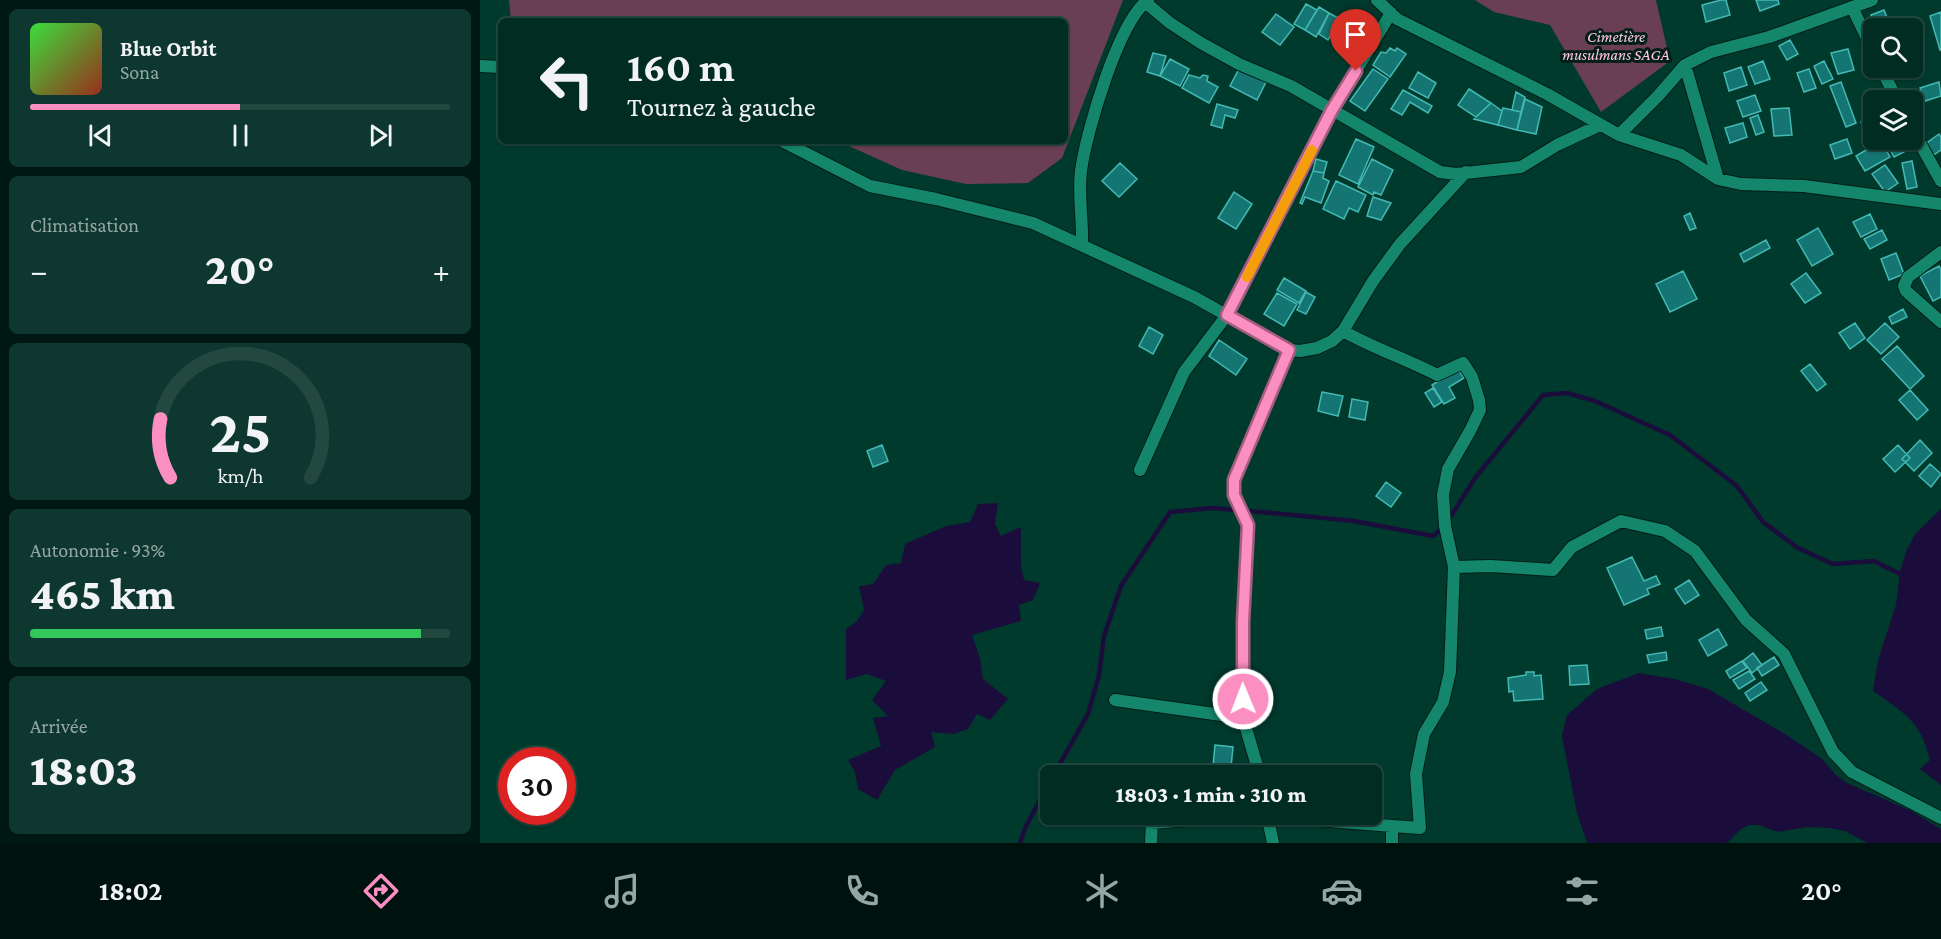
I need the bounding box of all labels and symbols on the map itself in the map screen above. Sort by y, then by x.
pin [1330,9,1381,71]
park label: Cimetière musulmans SAGA [1562,28,1670,63]
position arrow [1211,667,1275,731]
speed limit sign: 30 [498,747,576,825]

